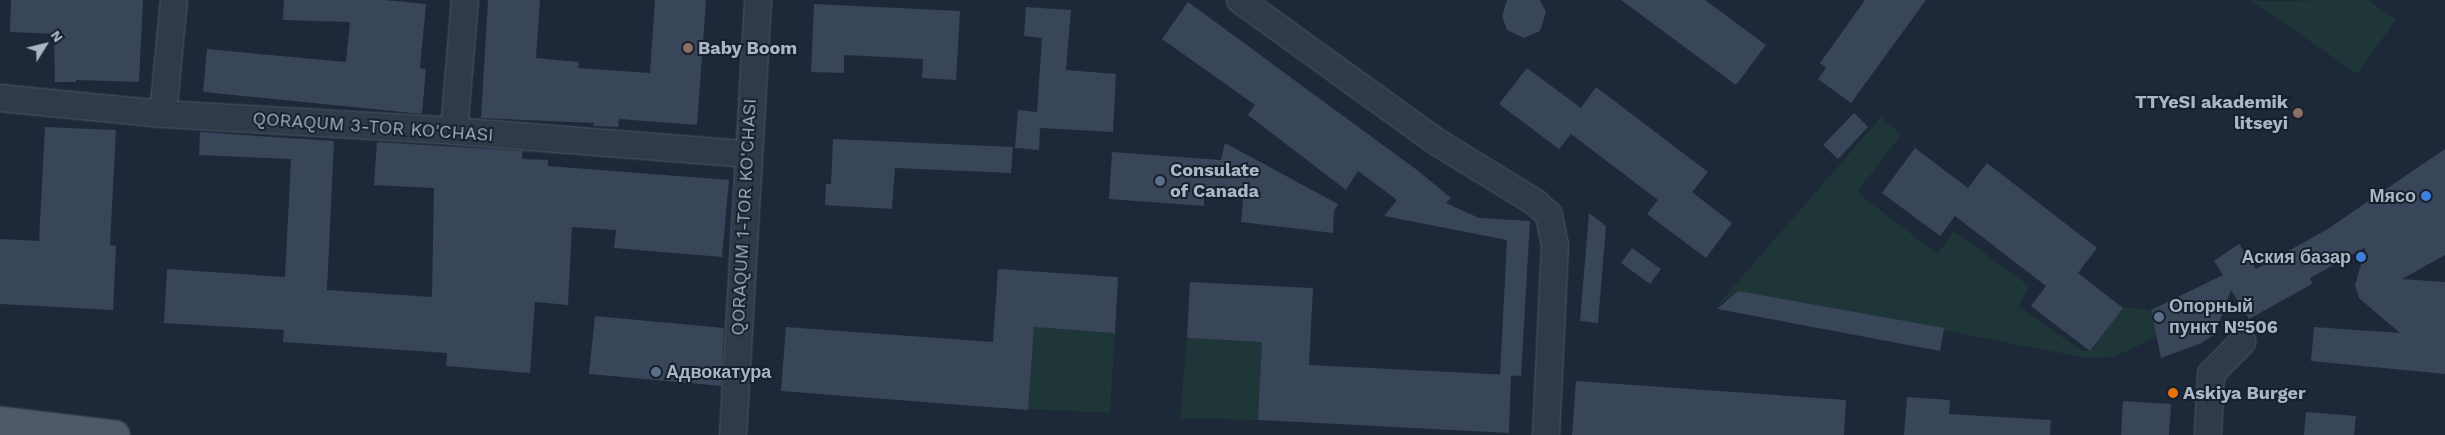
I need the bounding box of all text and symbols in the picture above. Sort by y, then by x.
north arrow [20,20,70,70]
text: N [48,27,67,45]
place label: Baby Boom [698,37,798,59]
marker: Baby Boom [682,42,694,54]
place label: TTYeSI akademik litseyi [2135,92,2288,134]
street label: QORAQUM 1-TOR KO'CHASI [727,98,761,336]
marker: TTYeSI akademik litseyi [2292,107,2304,119]
street label: QORAQUM 3-TOR KO'CHASI [252,108,494,146]
place label: Consulate of Canada [1170,160,1259,202]
marker: Consulate of Canada [1154,175,1166,187]
place label: Мясо [2369,185,2416,207]
marker: Мясо [2420,190,2432,202]
place label: Аския базар [2241,246,2351,268]
marker: Аския базар [2355,251,2367,263]
place label: Опорный пункт №506 [2169,296,2278,338]
marker: Опорный пункт №506 [2153,311,2165,323]
place label: Адвокатура [666,361,771,383]
marker: Адвокатура [650,366,662,378]
place label: Askiya Burger [2183,382,2306,404]
marker: Askiya Burger [2167,387,2179,399]

